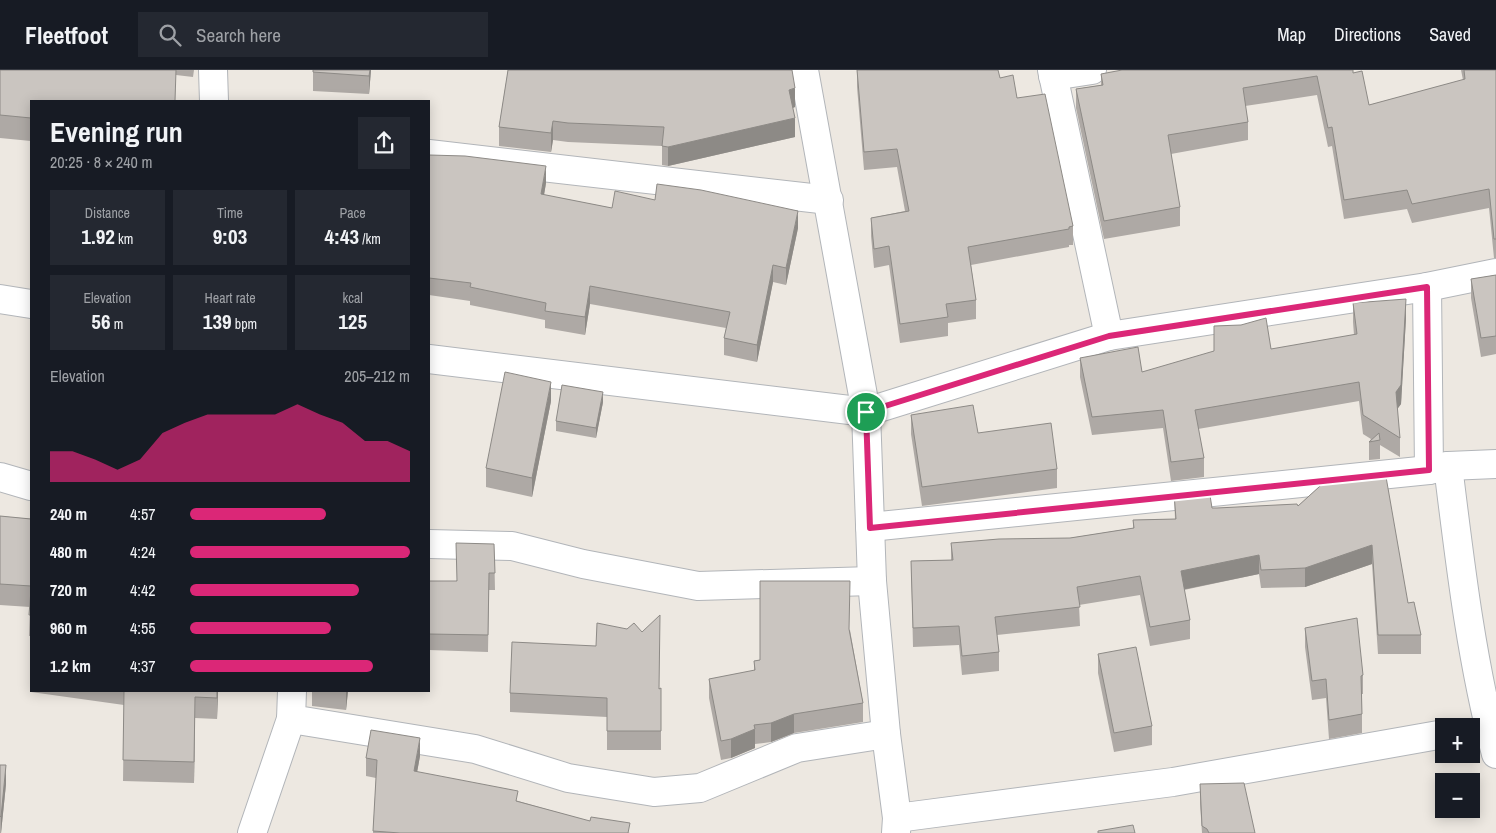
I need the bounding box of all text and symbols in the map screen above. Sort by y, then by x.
search box [138,12,488,57]
text: Fleetfoot [25,19,108,51]
icon: search [156,21,184,49]
text: Search here [196,22,281,48]
text: Map [1277,22,1306,47]
text: Directions [1334,22,1401,47]
text: Saved [1429,22,1471,47]
text: Evening run [50,113,183,151]
button: share [358,117,410,169]
text: 20:25 · 8 × 240 m [50,151,153,173]
text: Distance [85,204,130,222]
text: Time [217,204,243,222]
text: Pace [340,204,366,222]
text: 1.92 [81,222,115,251]
text: 9:03 [213,222,247,251]
text: 4:43 [325,222,359,251]
text: km [115,230,133,248]
text: /km [359,230,381,248]
text: Elevation [83,289,131,307]
text: Heart rate [204,289,256,307]
text: kcal [342,289,363,307]
text: 56 [91,307,111,336]
text: 139 [203,307,232,336]
text: 125 [338,307,367,336]
text: m [111,315,123,333]
text: bpm [232,315,257,333]
text: Elevation [50,365,105,387]
text: 205–212 m [344,365,410,387]
pin [845,391,887,433]
icon: arrive [852,398,880,426]
text: 240 m [50,503,87,525]
text: 4:57 [130,503,156,525]
text: 480 m [50,541,87,563]
text: 4:24 [130,541,156,563]
text: 720 m [50,579,87,601]
text: 4:42 [130,579,156,601]
text: 960 m [50,617,87,639]
text: 4:55 [130,617,156,639]
text: 1.2 km [50,655,91,677]
text: 4:37 [130,655,156,677]
map controls [1435,718,1480,818]
button: + [1435,718,1480,763]
button: − [1435,773,1480,818]

